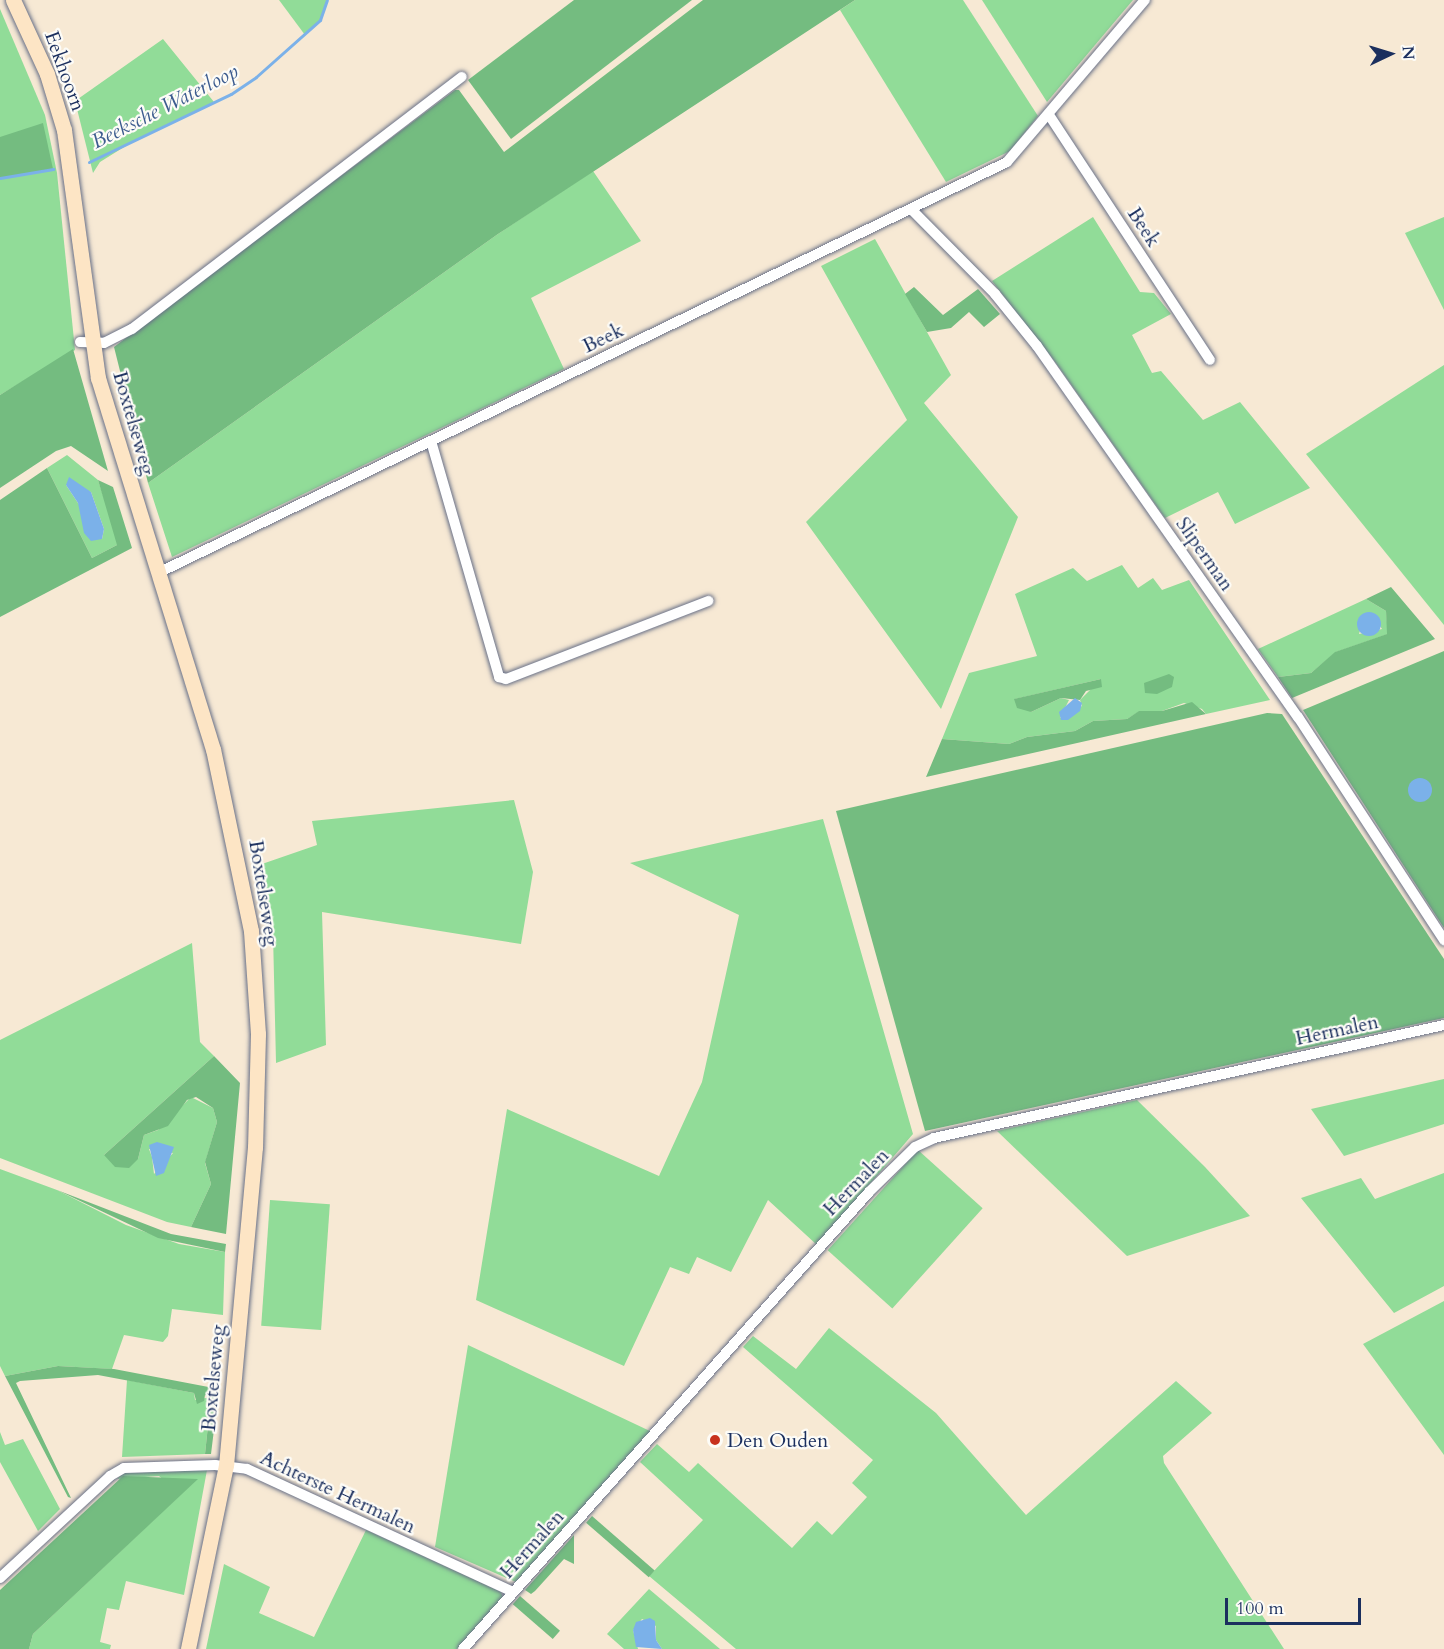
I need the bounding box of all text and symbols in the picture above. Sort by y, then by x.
north arrow [1360,24,1420,84]
street label: Eekhoorn [39,28,91,114]
text: N [1396,45,1419,60]
water label: Beeksche Waterloop [87,59,243,155]
street label: Beek [1122,203,1166,251]
street label: Beek [579,318,627,358]
street label: Boxtelseweg [108,368,160,478]
street label: Sliperman [1171,512,1239,596]
street label: Boxtelseweg [244,838,284,948]
street label: Hermalen [1293,1010,1381,1050]
street label: Hermalen [818,1143,894,1221]
street label: Boxtelseweg [196,1324,230,1432]
place label: Den Ouden [727,1428,828,1452]
marker: Den Ouden [708,1433,722,1447]
street label: Achterste Hermalen [256,1445,420,1539]
street label: Hermalen [495,1505,569,1583]
scale bar [1228,1586,1364,1624]
text: 100 m [1236,1596,1284,1621]

